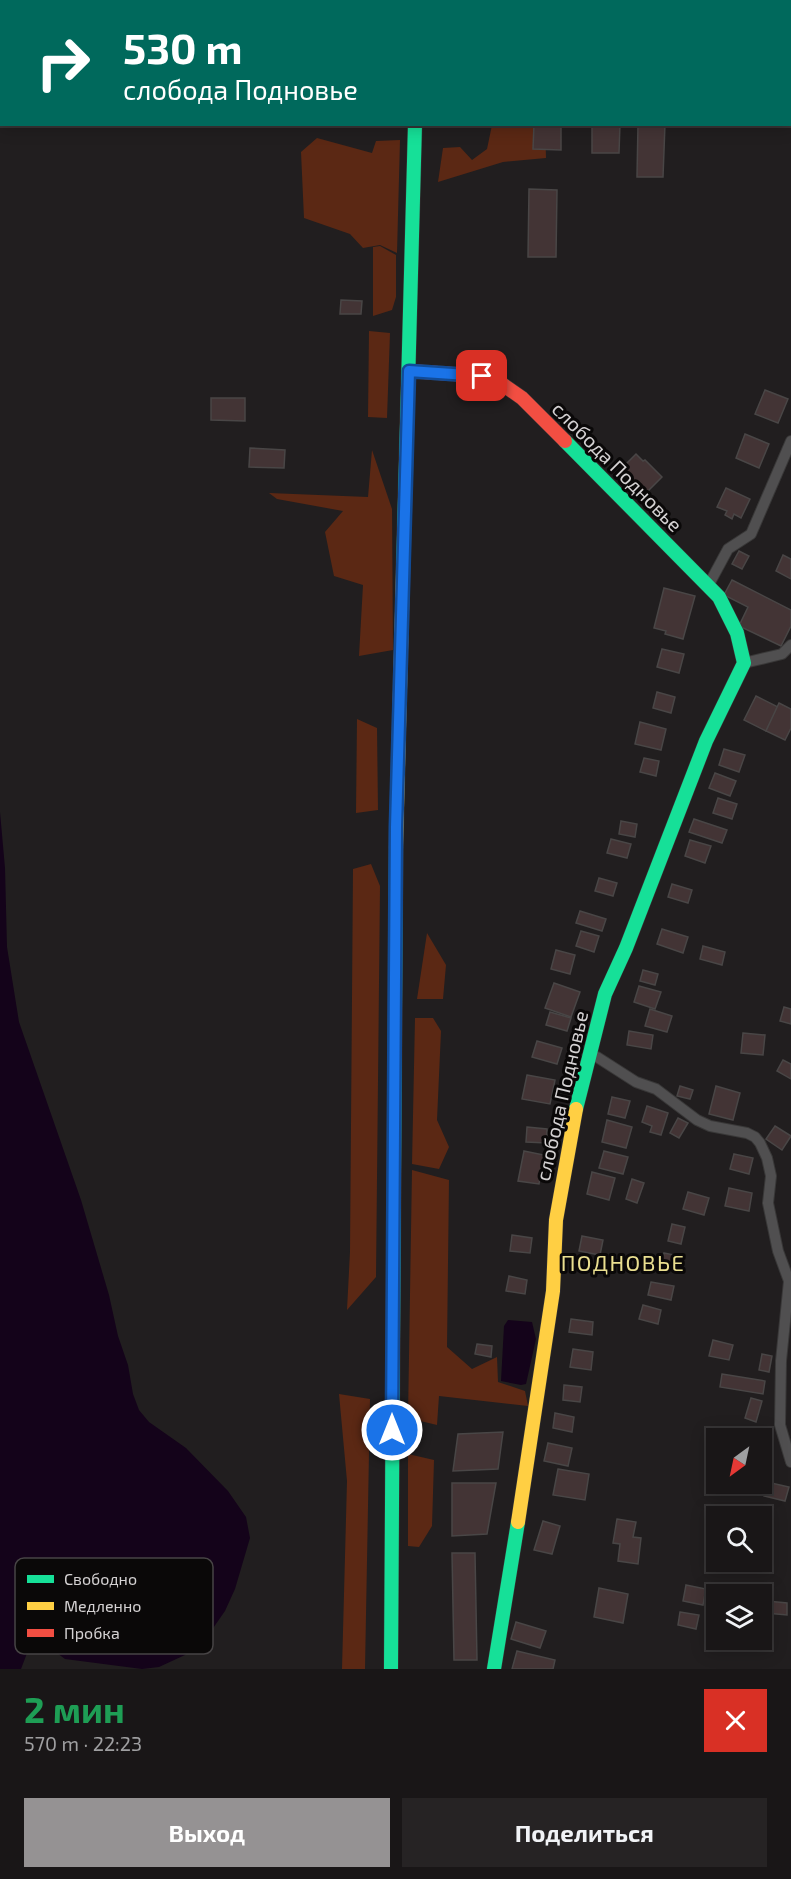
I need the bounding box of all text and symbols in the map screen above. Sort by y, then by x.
text: 530 m [123,22,243,72]
icon: right [24,24,102,102]
text: слобода Подновье [123,73,358,105]
pin [456,350,507,401]
icon: arrive [465,359,498,392]
street label: слобода Подновье [548,396,688,536]
street label: слобода Подновье [530,1008,592,1183]
district label: ПОДНОВЬЕ [561,1249,685,1275]
position arrow [360,1398,424,1462]
north arrow [706,1428,772,1494]
map controls [706,1428,772,1650]
button: search [706,1506,772,1572]
legend [15,1558,213,1654]
text: Свободно [64,1569,137,1588]
button: layers [706,1584,772,1650]
text: Медленно [64,1596,141,1615]
text: Пробка [64,1623,120,1642]
text: 2 мин [24,1687,125,1730]
button: close [704,1689,767,1752]
text: 570 m · 22:23 [24,1731,142,1755]
button: Выход [24,1798,390,1867]
button: Поделиться [402,1798,767,1867]

